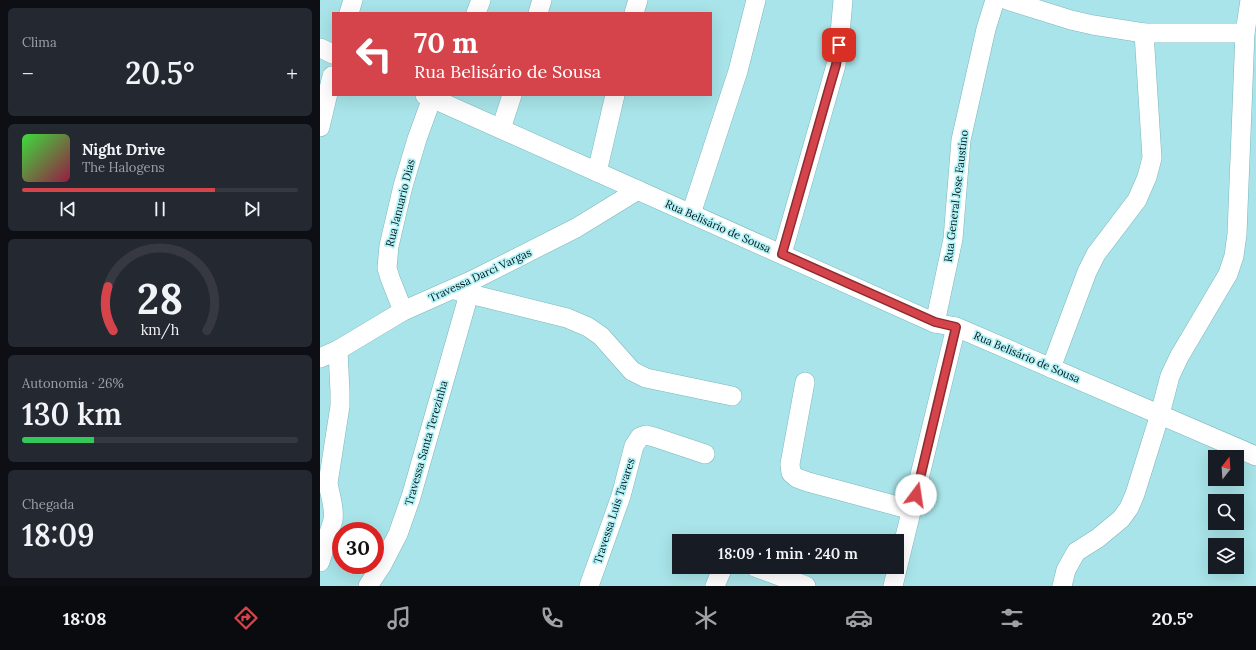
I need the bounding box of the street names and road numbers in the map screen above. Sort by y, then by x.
street label: Rua General Jose Faustino [941,129,971,263]
street label: Rua Januario Dias [382,158,418,248]
street label: Rua Belisário de Sousa [663,196,773,256]
street label: Travessa Darci Vargas [426,245,534,305]
street label: Rua Belisário de Sousa [972,328,1083,386]
street label: Travessa Santa Terezinha [401,379,451,507]
street label: Travessa Luis Tavares [590,456,638,566]

